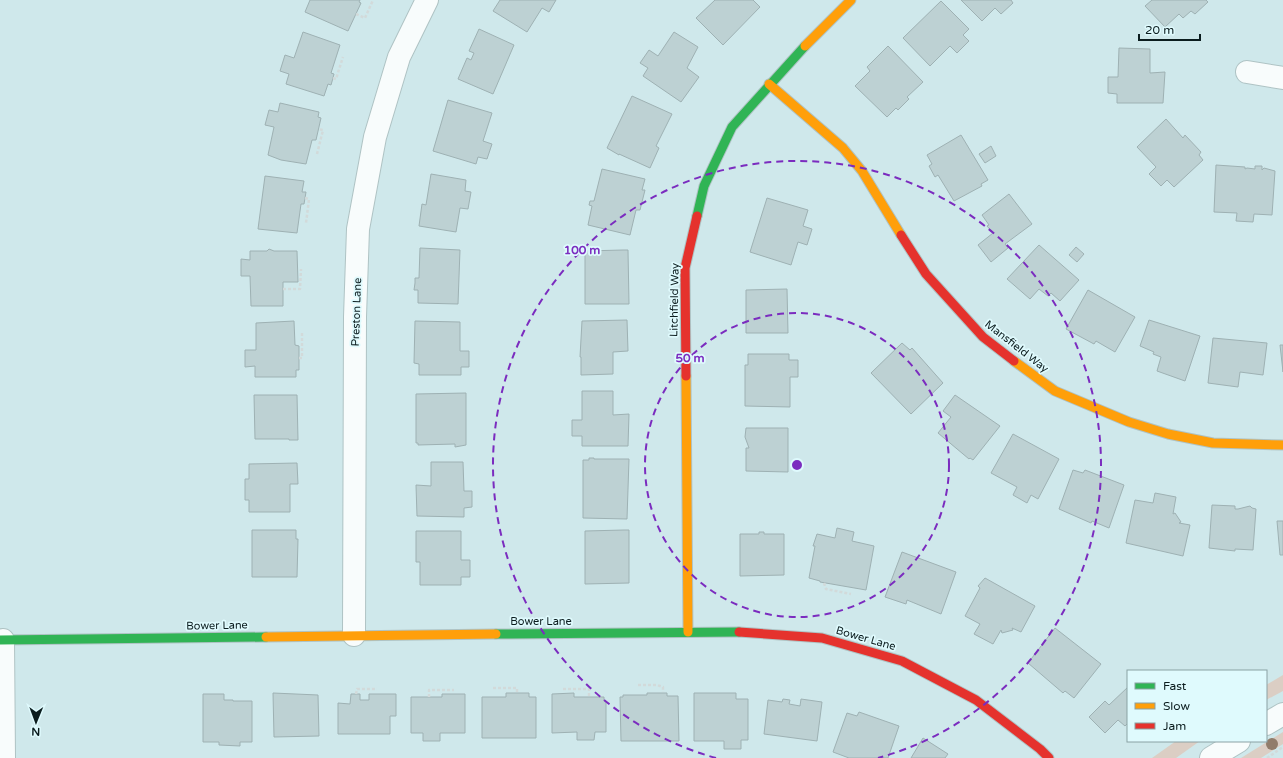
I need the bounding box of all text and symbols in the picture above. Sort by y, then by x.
scale bar [1139,16,1200,42]
text: 20 m [1145,23,1174,37]
text: 100 m [564,243,600,257]
street label: Litchfield Way [667,263,682,337]
street label: Preston Lane [349,277,364,347]
street label: Mansfield Way [982,317,1051,375]
text: 50 m [675,351,705,365]
centre of rings [790,458,804,472]
street label: Bower Lane [510,615,572,628]
street label: Bower Lane [186,618,248,633]
street label: Bower Lane [834,624,897,653]
legend [1127,670,1267,742]
text: Fast [1163,679,1187,693]
text: Slow [1163,699,1190,713]
north arrow [16,702,56,742]
text: Jam [1163,719,1186,733]
text: N [31,725,40,738]

